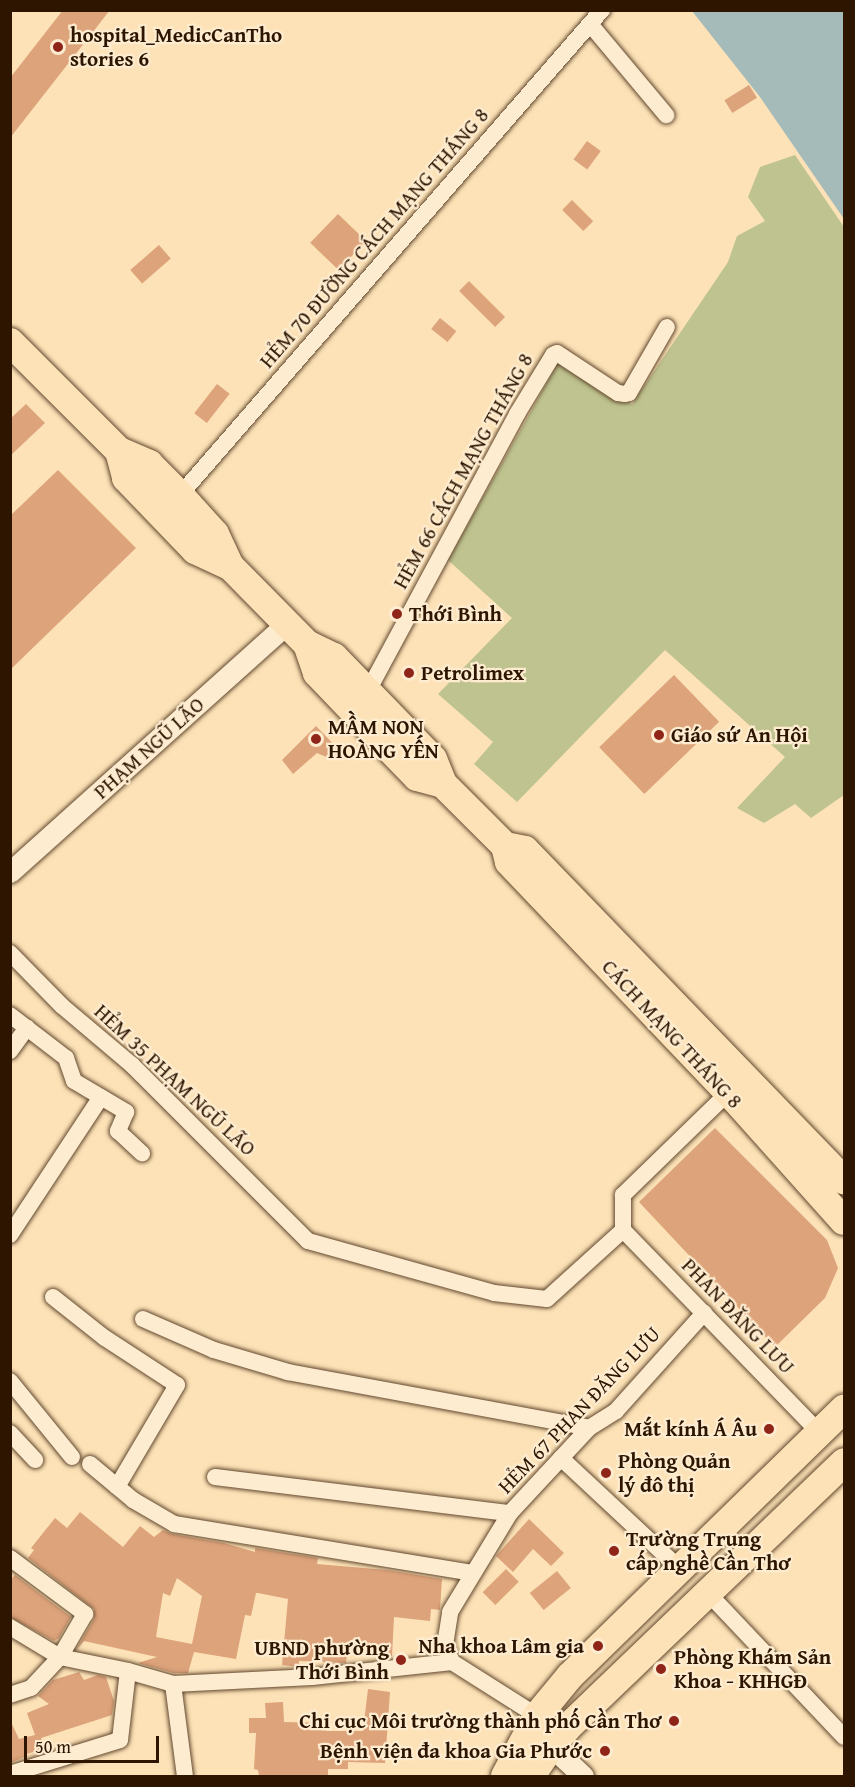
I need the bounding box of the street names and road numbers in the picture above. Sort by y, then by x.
street label: HẺM 70 ĐƯỜNG CÁCH MẠNG THÁNG 8 [254,103,494,373]
street label: HẺM 66 CÁCH MẠNG THÁNG 8 [388,349,538,593]
street label: PHẠM NGŨ LÃO [89,692,209,804]
street label: CÁCH MẠNG THÁNG 8 [597,954,747,1114]
street label: HẺM 35 PHẠM NGŨ LÃO [89,999,261,1161]
street label: PHAN ĐĂNG LƯU [676,1253,800,1379]
street label: HẺM 67 PHAN ĐĂNG LƯU [493,1321,665,1499]

